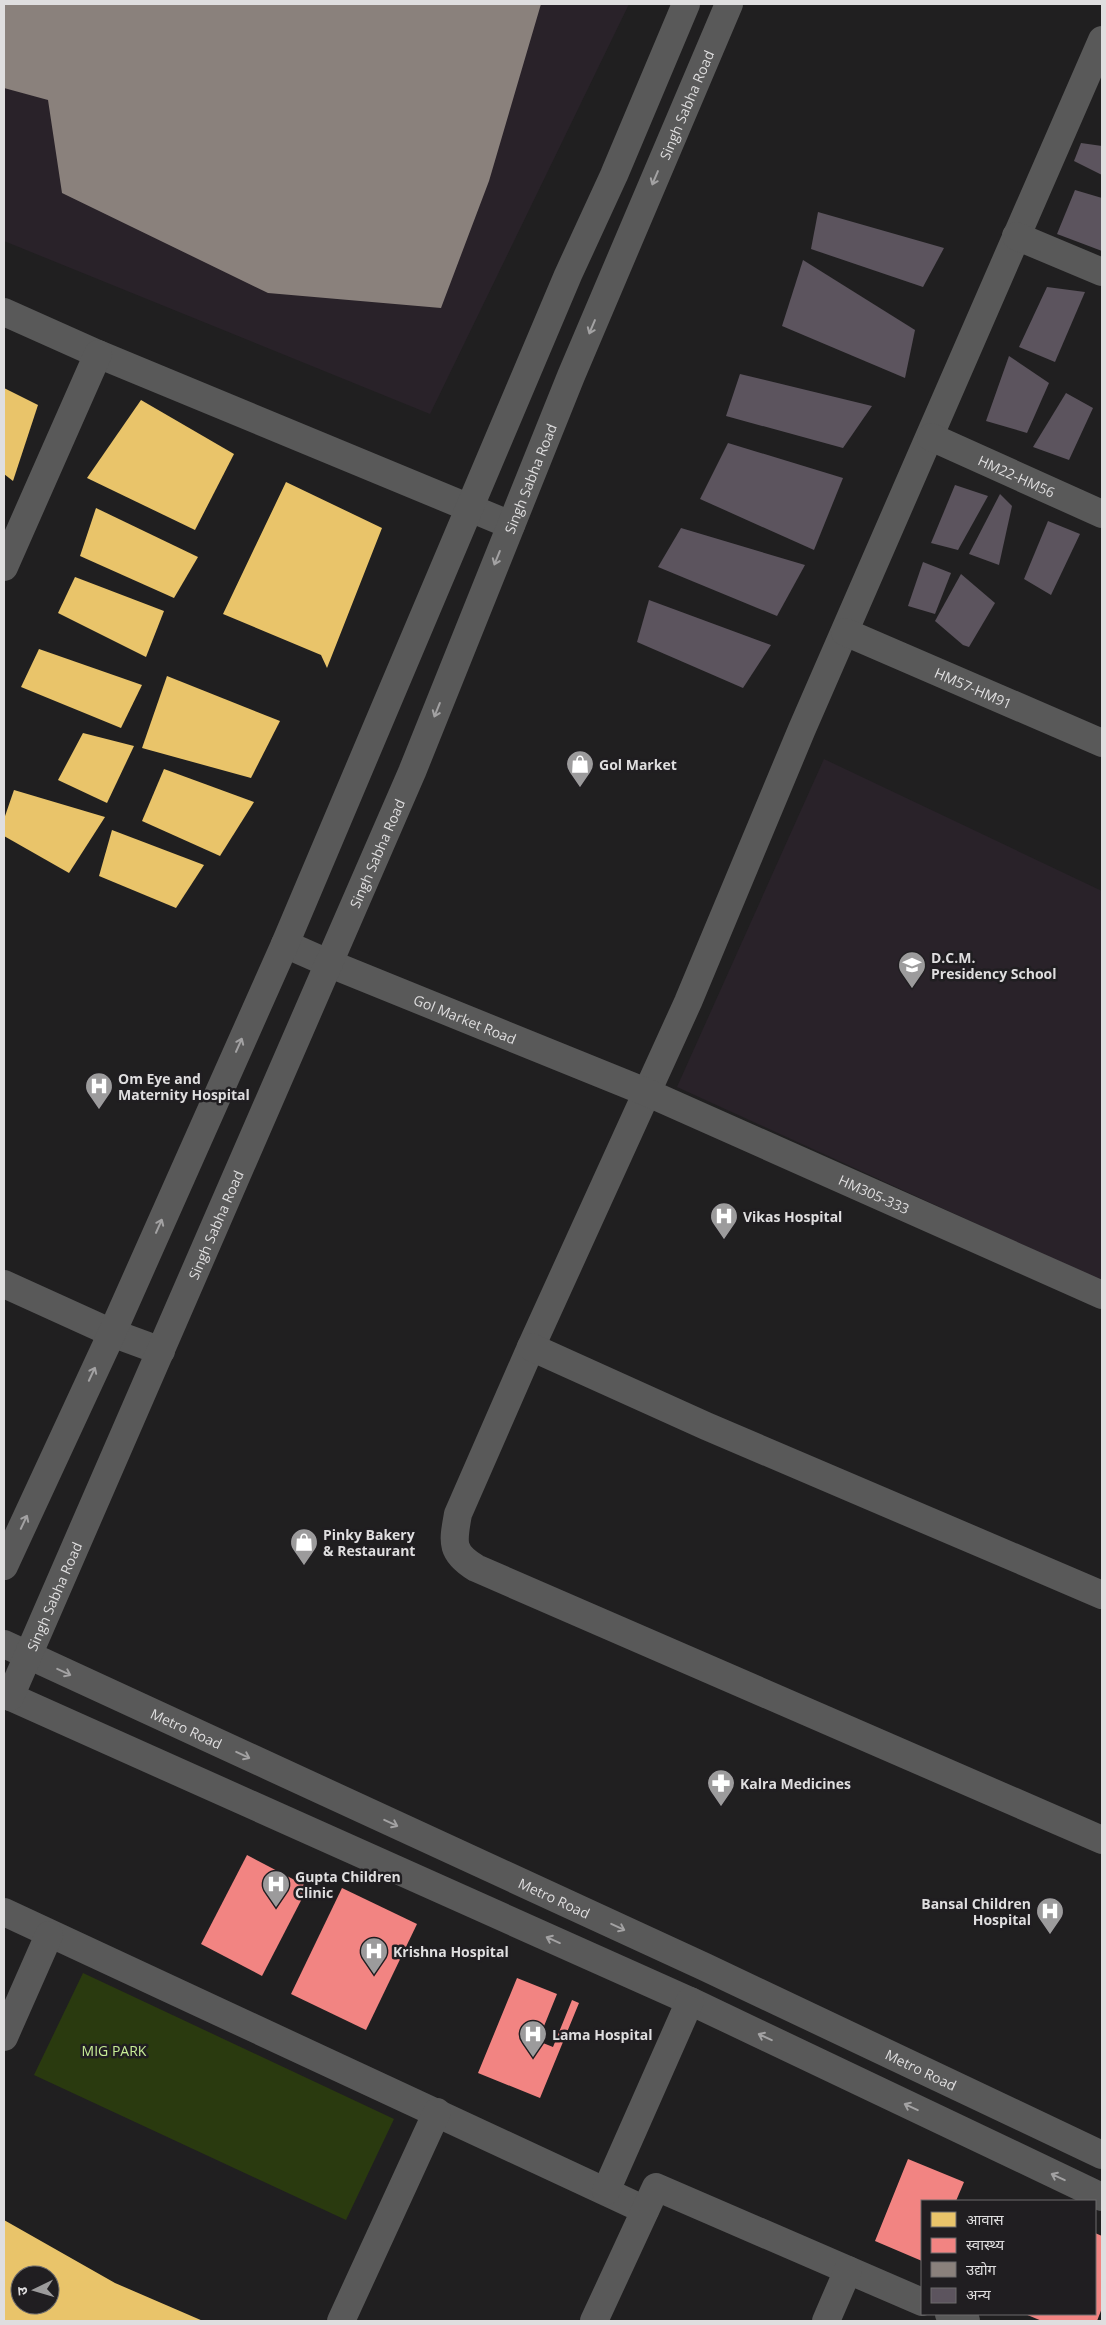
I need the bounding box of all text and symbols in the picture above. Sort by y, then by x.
street label: Singh Sabha Road [655,47,718,162]
one-way arrow [650,170,660,185]
one-way arrow [586,319,596,334]
street label: Singh Sabha Road [499,420,561,536]
street label: HM22-HM56 [975,450,1058,501]
one-way arrow [492,550,501,566]
street label: HM57-HM91 [932,662,1015,713]
one-way arrow [432,701,441,717]
shop icon: Gol Market [565,749,595,788]
place label: Gol Market [599,755,677,774]
street label: Singh Sabha Road [345,796,409,911]
place label: D.C.M. Presidency School [931,948,1057,983]
school or university icon: D.C.M. Presidency School [897,950,927,989]
street label: Gol Market Road [411,989,519,1048]
one-way arrow [234,1038,244,1053]
place label: Om Eye and Maternity Hospital [118,1069,250,1104]
hospital icon: Om Eye and Maternity Hospital [84,1071,114,1110]
street label: Singh Sabha Road [183,1167,247,1282]
street label: HM305-333 [836,1170,913,1218]
hospital icon: Vikas Hospital [709,1201,739,1240]
place label: Vikas Hospital [743,1207,842,1226]
one-way arrow [154,1219,164,1234]
one-way arrow [88,1367,98,1382]
one-way arrow [20,1515,30,1530]
place label: Pinky Bakery & Restaurant [323,1525,415,1560]
shop icon: Pinky Bakery & Restaurant [289,1527,319,1566]
street label: Singh Sabha Road [22,1539,86,1654]
one-way arrow [56,1667,71,1677]
street label: Metro Road [148,1703,225,1753]
one-way arrow [235,1750,250,1760]
pharmacy icon: Kalra Medicines [706,1768,736,1807]
place label: Kalra Medicines [740,1774,851,1793]
one-way arrow [383,1818,398,1828]
place label: Gupta Children Clinic [295,1867,401,1902]
hospital icon: Gupta Children Clinic [261,1869,291,1908]
street label: Metro Road [516,1873,593,1922]
place label: Bansal Children Hospital [921,1894,1031,1929]
hospital icon: Bansal Children Hospital [1035,1896,1065,1935]
one-way arrow [610,1923,625,1933]
one-way arrow [546,1935,561,1945]
hospital icon: Krishna Hospital [359,1936,389,1975]
place label: Krishna Hospital [393,1942,509,1961]
hospital icon: Lama Hospital [518,2019,548,2058]
place label: Lama Hospital [552,2025,652,2044]
one-way arrow [757,2032,772,2042]
park label: MIG PARK [82,2041,147,2060]
street label: Metro Road [882,2044,960,2094]
one-way arrow [904,2101,919,2111]
one-way arrow [1051,2171,1066,2181]
legend [921,2200,1096,2315]
text: आवास [966,2209,1005,2229]
text: स्वास्थ्य [966,2234,1004,2254]
text: उद्योग [966,2259,997,2279]
north arrow [10,2265,60,2315]
text: अन्य [966,2284,991,2304]
text: उ [12,2285,31,2296]

